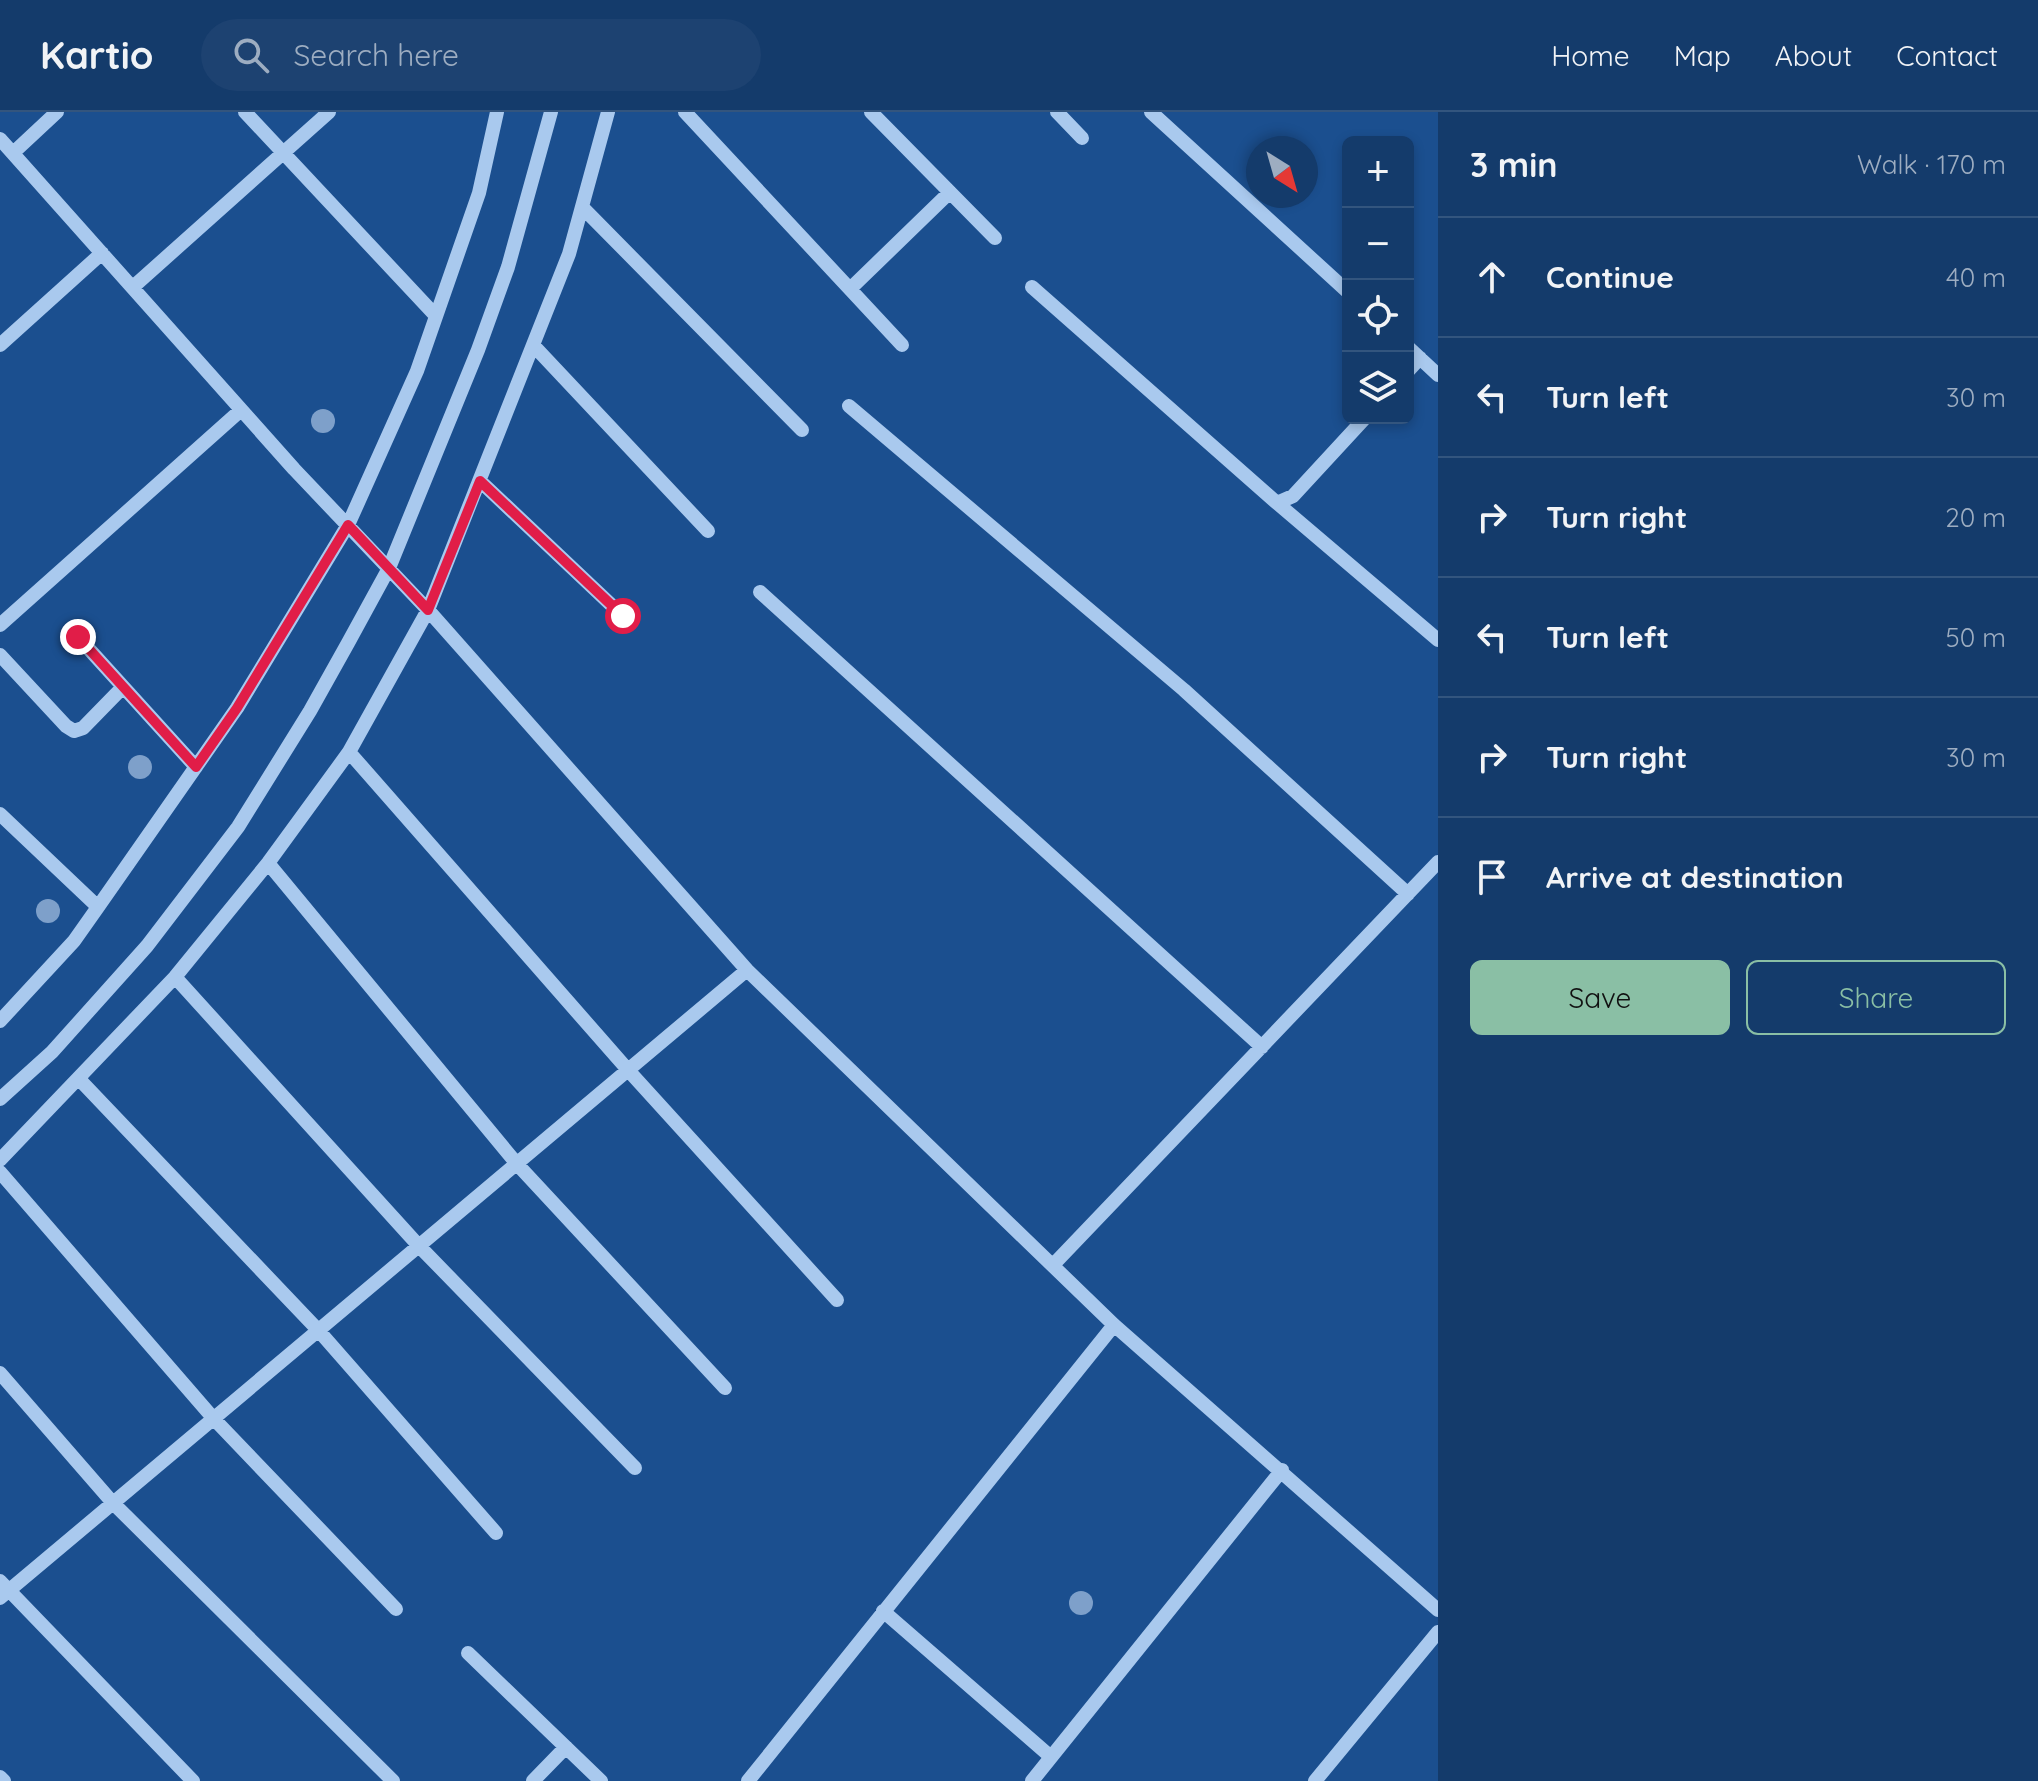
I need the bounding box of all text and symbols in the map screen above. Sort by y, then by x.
search box [201,19,761,91]
text: Kartio [40,31,153,79]
icon: search [229,33,273,77]
text: Search here [293,36,459,74]
text: Home [1551,38,1630,73]
text: Map [1674,38,1731,73]
text: About [1775,38,1852,73]
text: Contact [1896,38,1998,73]
north arrow [1246,136,1318,208]
map controls [1342,136,1414,424]
button: + [1342,136,1414,208]
text: 3 min [1470,143,1557,186]
text: Walk · 170 m [1857,148,2006,181]
button: − [1342,208,1414,280]
icon: ahead [1470,255,1514,299]
text: Continue [1546,258,1674,296]
text: 40 m [1946,261,2006,294]
button: locate [1342,280,1414,352]
button: layers [1342,352,1414,424]
icon: left [1470,375,1514,419]
text: Turn left [1546,378,1669,416]
text: 30 m [1946,381,2006,414]
icon: right [1470,495,1514,539]
text: Turn right [1546,498,1687,536]
text: 20 m [1945,501,2006,534]
route start [605,598,641,634]
icon: left [1470,615,1514,659]
text: Turn left [1546,618,1669,656]
route end [60,619,96,655]
text: 50 m [1946,621,2006,654]
icon: right [1470,735,1514,779]
text: Turn right [1546,738,1687,776]
text: 30 m [1946,741,2006,774]
icon: arrive [1470,855,1514,899]
text: Arrive at destination [1546,858,1844,896]
button: Save [1470,960,1730,1035]
button: Share [1746,960,2006,1035]

